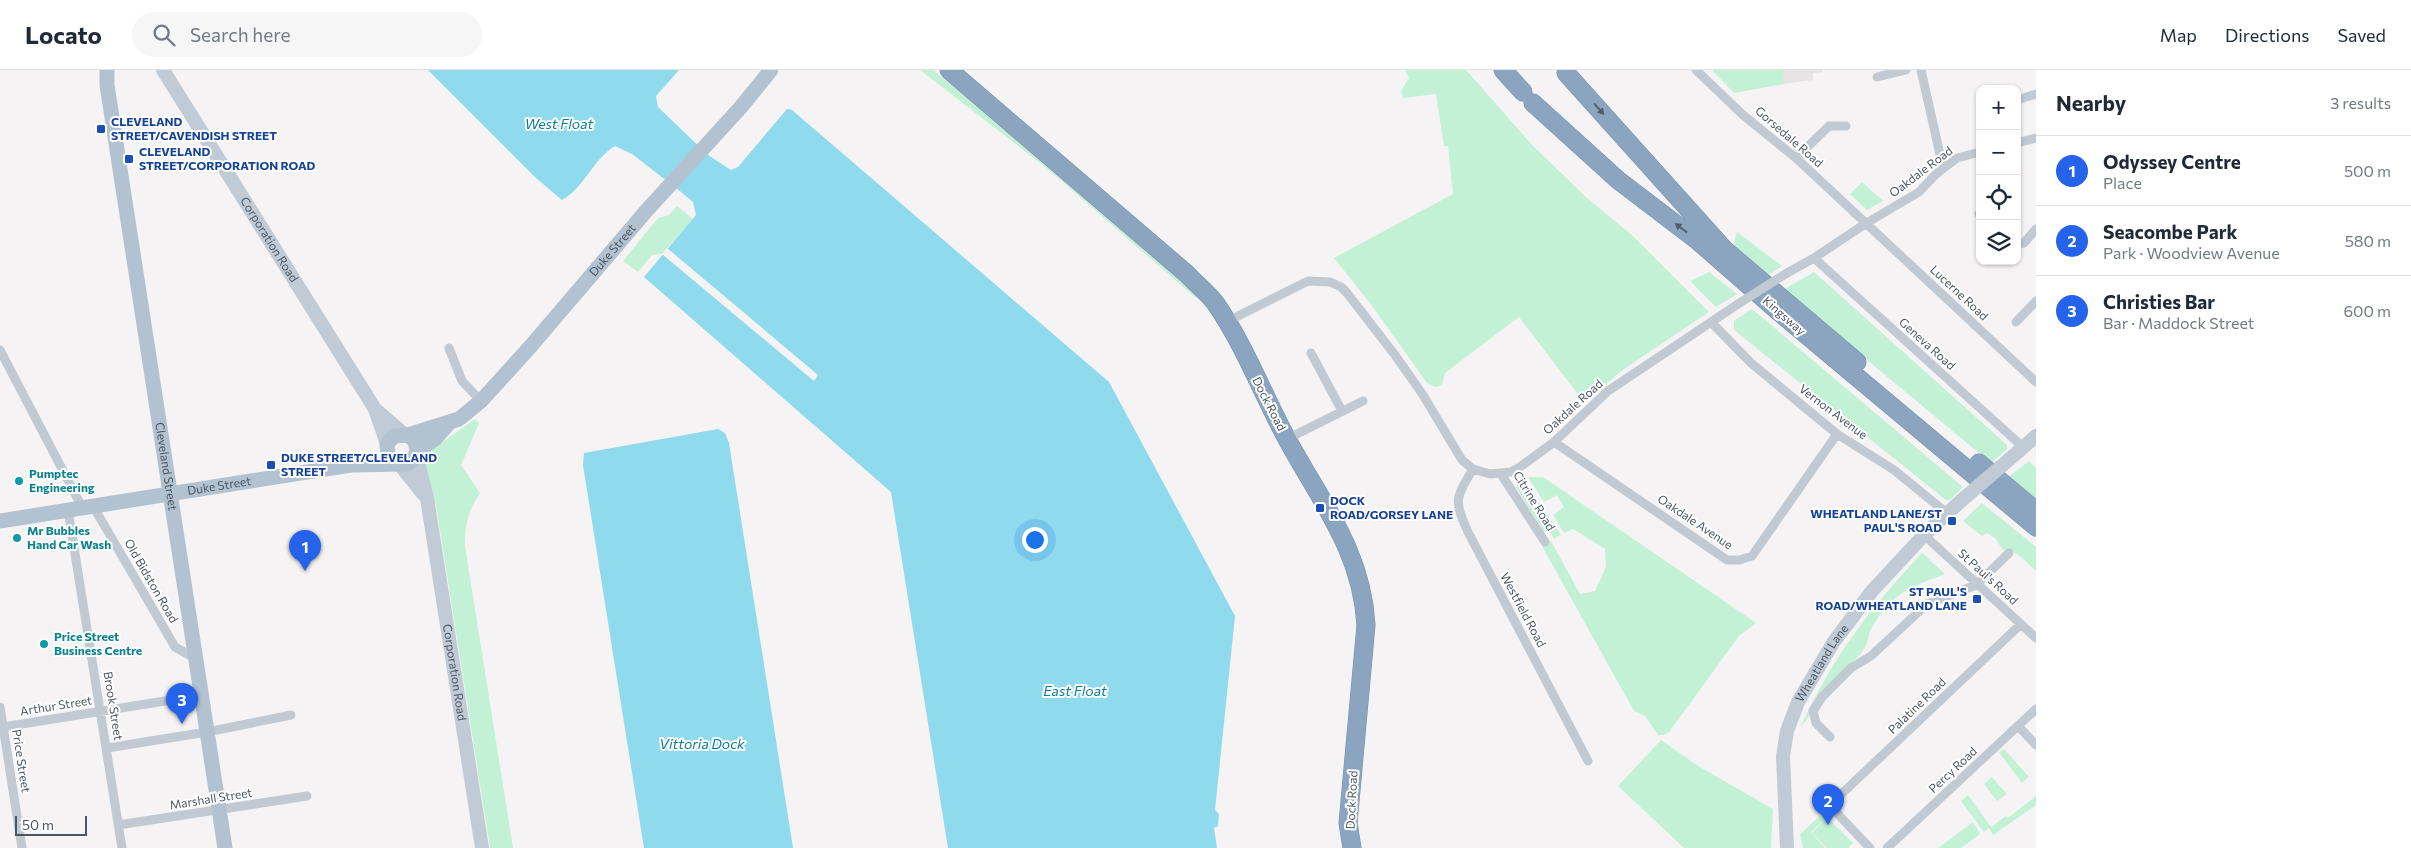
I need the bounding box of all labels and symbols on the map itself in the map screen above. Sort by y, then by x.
one-way arrow [1593,103,1605,115]
street label: Gorsedale Road [1753,103,1826,170]
place label: CLEVELAND STREET/CAVENDISH STREET [111,114,277,142]
water label: West Float [525,115,594,132]
marker: CLEVELAND STREET/CAVENDISH STREET [95,123,107,135]
street label: Oakdale Road [1886,143,1955,199]
place label: CLEVELAND STREET/CORPORATION ROAD [139,144,316,172]
marker: CLEVELAND STREET/CORPORATION ROAD [123,153,135,165]
street label: Corporation Road [238,194,302,284]
street label: Duke Street [586,221,638,279]
one-way arrow [1675,223,1688,234]
street label: Lucerne Road [1928,262,1992,323]
street label: Kingsway [1761,293,1809,337]
street label: Geneva Road [1897,314,1959,372]
street label: Dock Road [1250,374,1289,433]
street label: Oakdale Road [1540,376,1605,437]
street label: Vernon Avenue [1797,381,1870,441]
street label: Cleveland Street [153,421,181,512]
place label: DUKE STREET/CLEVELAND STREET [281,450,437,478]
marker: DUKE STREET/CLEVELAND STREET [265,459,277,471]
place label: Pumptec Engineering [29,466,95,494]
street label: Citrine Road [1511,468,1559,533]
street label: Duke Street [186,473,252,497]
marker: Pumptec Engineering [13,475,25,487]
street label: Oakdale Avenue [1655,491,1736,551]
place label: DOCK ROAD/GORSEY LANE [1330,493,1453,521]
marker: DOCK ROAD/GORSEY LANE [1314,502,1326,514]
place label: WHEATLAND LANE/ST PAUL'S ROAD [1810,506,1942,534]
marker: WHEATLAND LANE/ST PAUL'S ROAD [1946,515,1958,527]
place label: Mr Bubbles Hand Car Wash [27,523,111,551]
your location [1022,527,1048,553]
pin: 1 [289,530,321,571]
marker: Mr Bubbles Hand Car Wash [11,532,23,544]
street label: Old Bidston Road [122,536,182,625]
street label: St Paul's Road [1956,546,2022,607]
street label: Westfield Road [1498,570,1549,649]
place label: ST PAUL'S ROAD/WHEATLAND LANE [1815,584,1967,612]
marker: ST PAUL'S ROAD/WHEATLAND LANE [1971,593,1983,605]
street label: Wheatland Lane [1792,621,1851,704]
street label: Corporation Road [441,623,470,722]
place label: Price Street Business Centre [54,629,142,657]
marker: Price Street Business Centre [38,638,50,650]
street label: Brook Street [102,670,126,741]
street label: Palatine Road [1885,674,1948,736]
water label: East Float [1043,682,1107,699]
pin: 3 [166,683,198,724]
street label: Arthur Street [19,692,93,718]
street label: Price Street [10,728,34,794]
water label: Vittoria Dock [659,735,745,752]
street label: Percy Road [1925,743,1979,795]
street label: Dock Road [1342,770,1360,830]
pin: 2 [1812,784,1844,825]
street label: Marshall Street [169,785,253,811]
scale bar [15,813,88,836]

